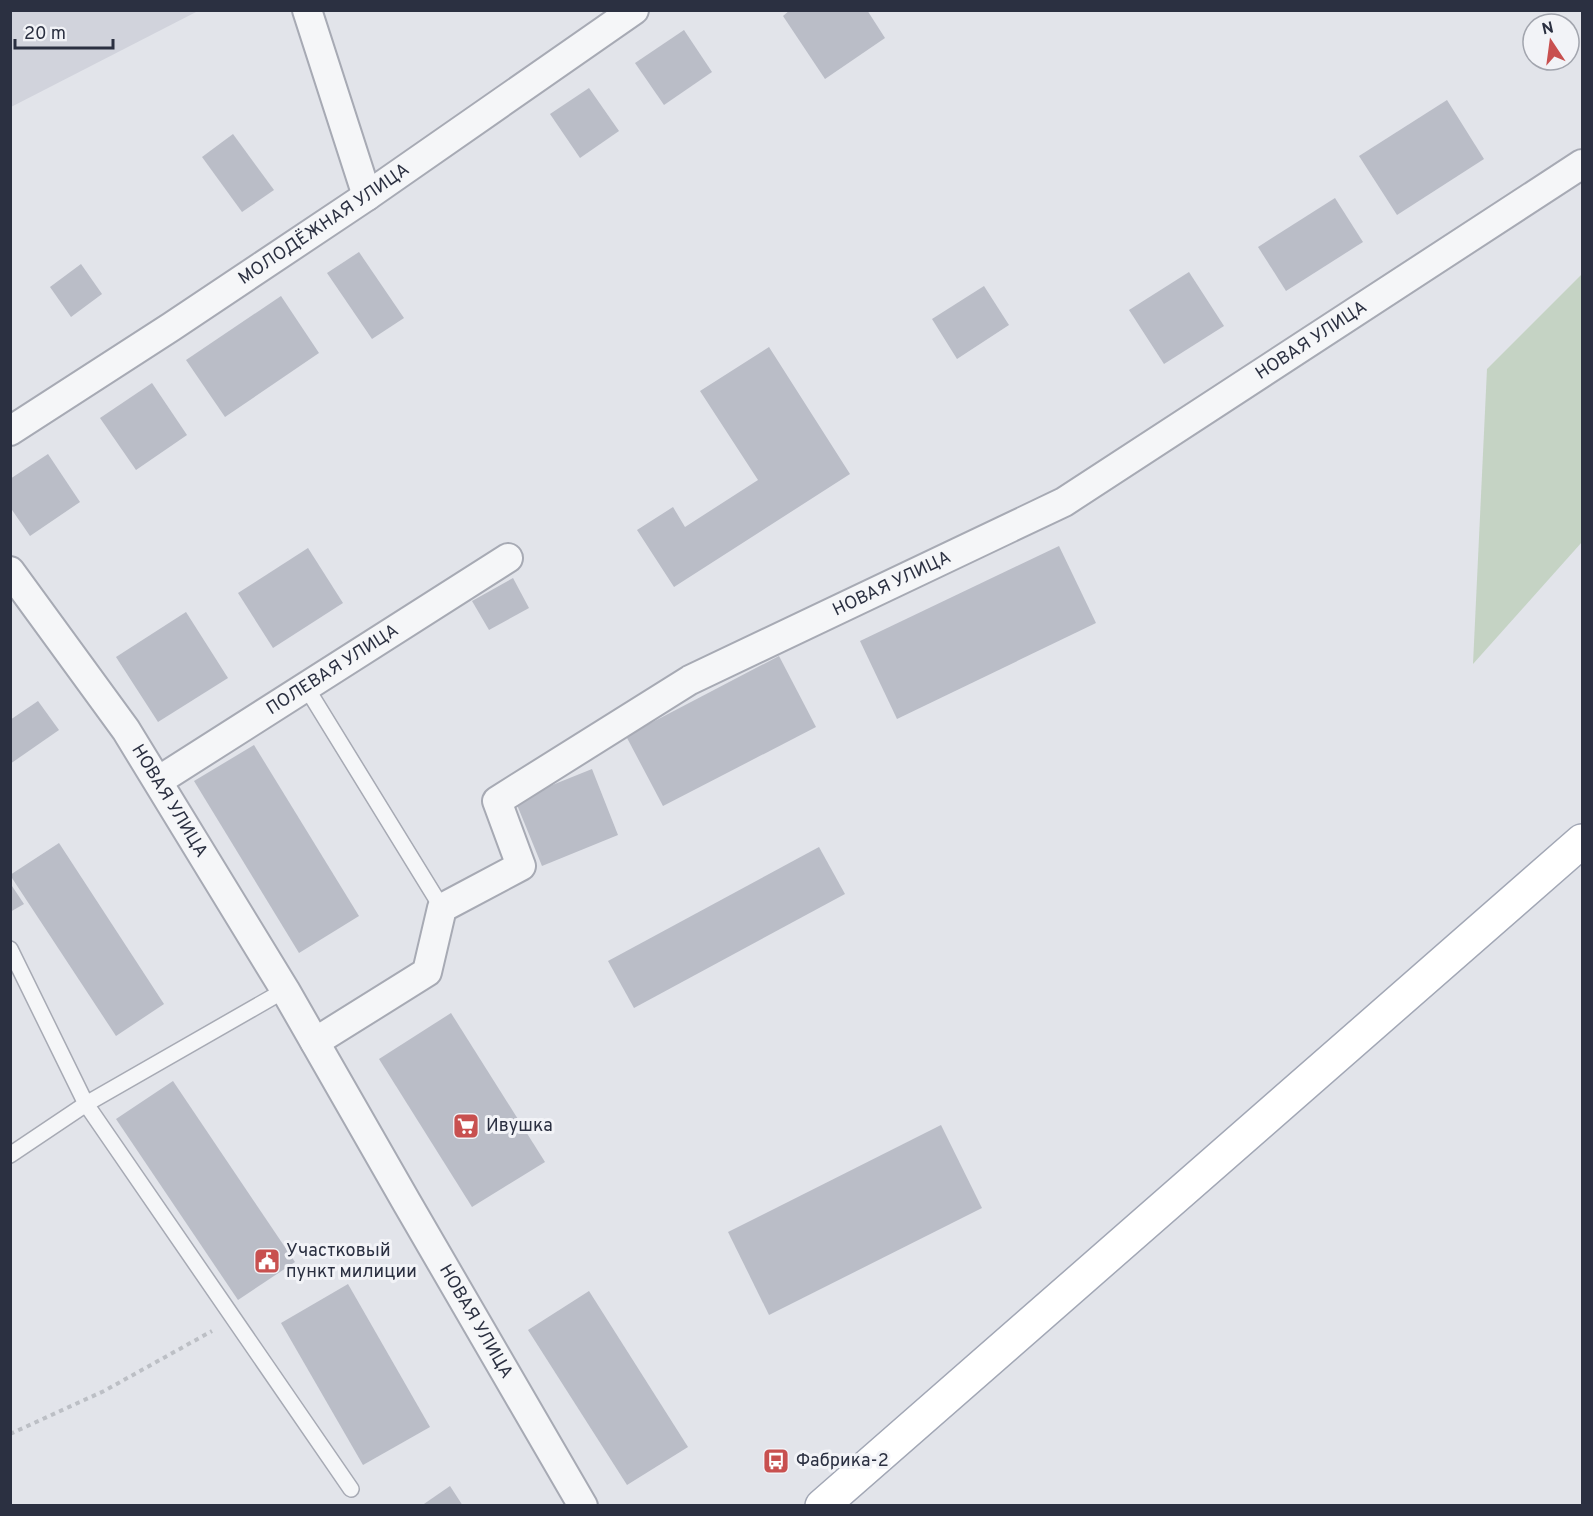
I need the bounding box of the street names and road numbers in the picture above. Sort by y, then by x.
street label: МОЛОДЁЖНАЯ УЛИЦА [234,158,414,290]
street label: НОВАЯ УЛИЦА [1251,296,1372,385]
street label: НОВАЯ УЛИЦА [829,546,955,622]
street label: ПОЛЕВАЯ УЛИЦА [262,619,403,720]
street label: НОВАЯ УЛИЦА [126,740,213,862]
street label: НОВАЯ УЛИЦА [434,1260,518,1383]

